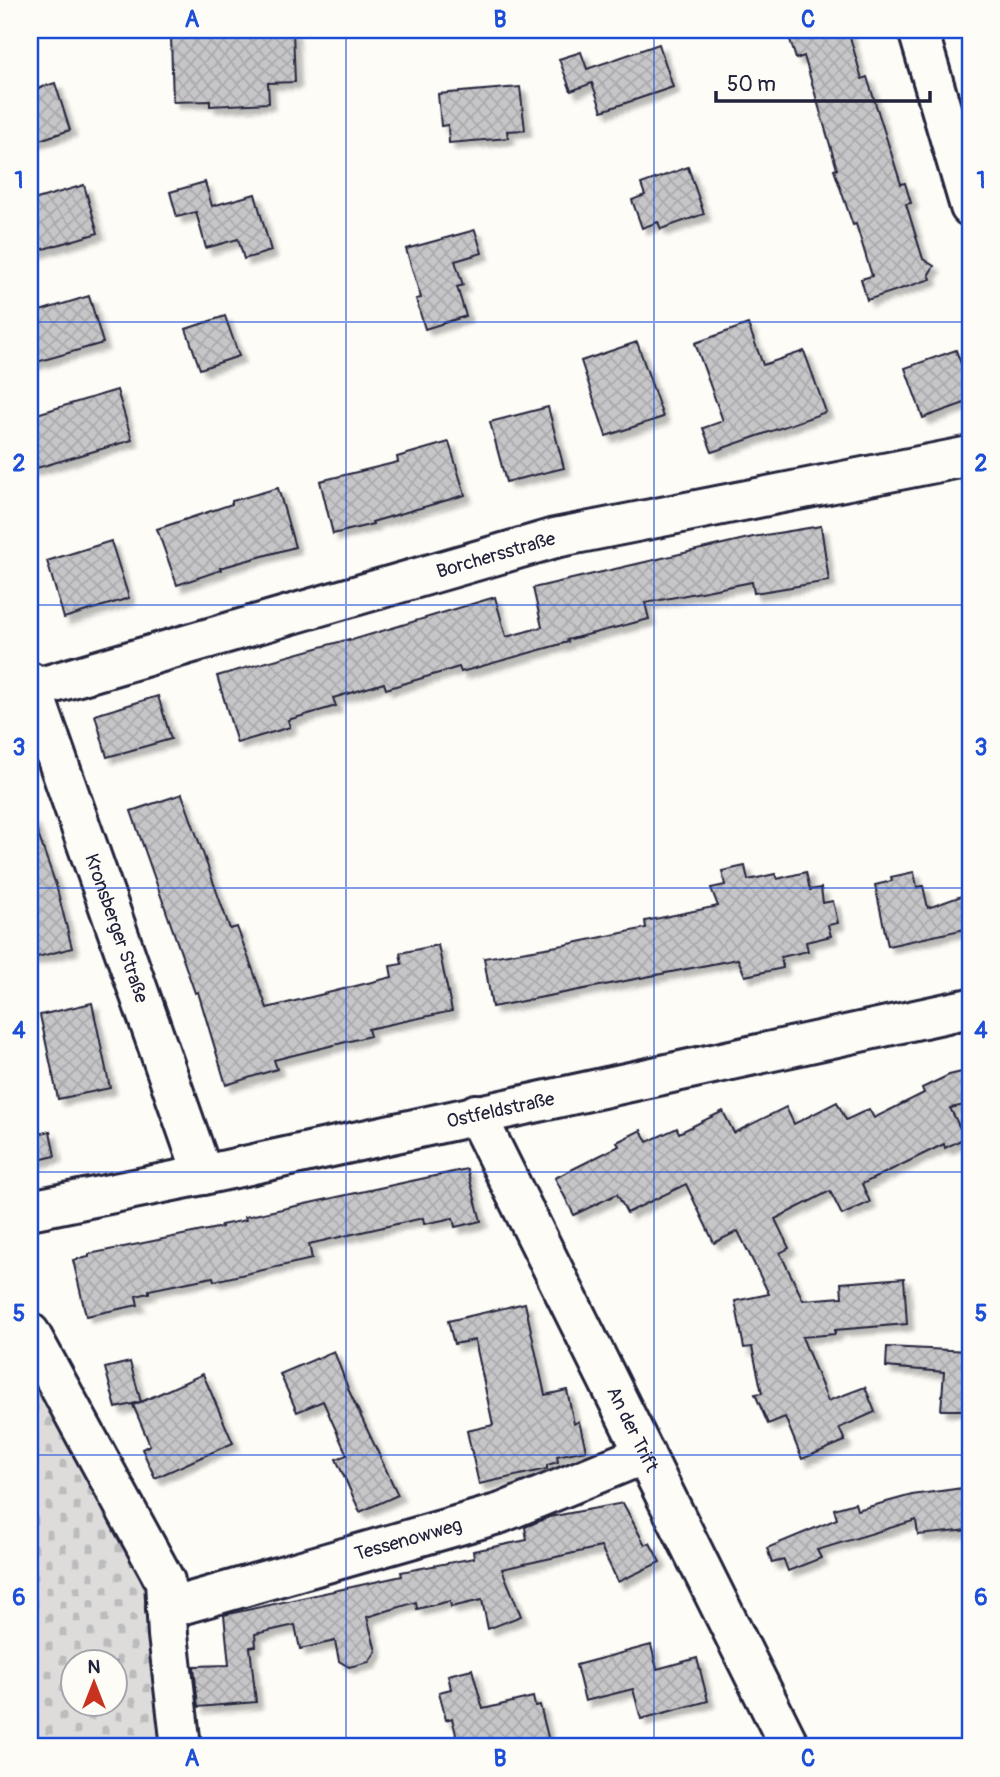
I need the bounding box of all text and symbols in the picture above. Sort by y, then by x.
text: A [185,5,200,34]
text: B [493,5,507,34]
text: C [801,5,815,34]
scale bar [716,60,930,104]
text: 50 m [727,71,776,98]
text: 1 [15,166,24,195]
text: 1 [977,166,986,195]
text: 2 [13,449,26,478]
text: 2 [975,449,988,478]
street label: Borchersstraße [434,526,559,584]
text: 3 [13,733,25,762]
text: 3 [975,733,987,762]
street label: Kronsberger Straße [79,851,154,1007]
text: 4 [12,1016,26,1045]
text: 4 [974,1016,988,1045]
street label: Ostfeldstraße [444,1087,557,1134]
text: 5 [13,1299,25,1328]
text: 5 [975,1299,987,1328]
street label: An der Trift [601,1383,664,1476]
street label: Tessenowweg [352,1513,465,1566]
text: 6 [12,1583,26,1612]
text: 6 [974,1583,988,1612]
north arrow [60,1648,130,1718]
text: N [88,1655,101,1679]
text: A [185,1744,200,1773]
text: B [493,1744,507,1773]
text: C [801,1744,815,1773]

